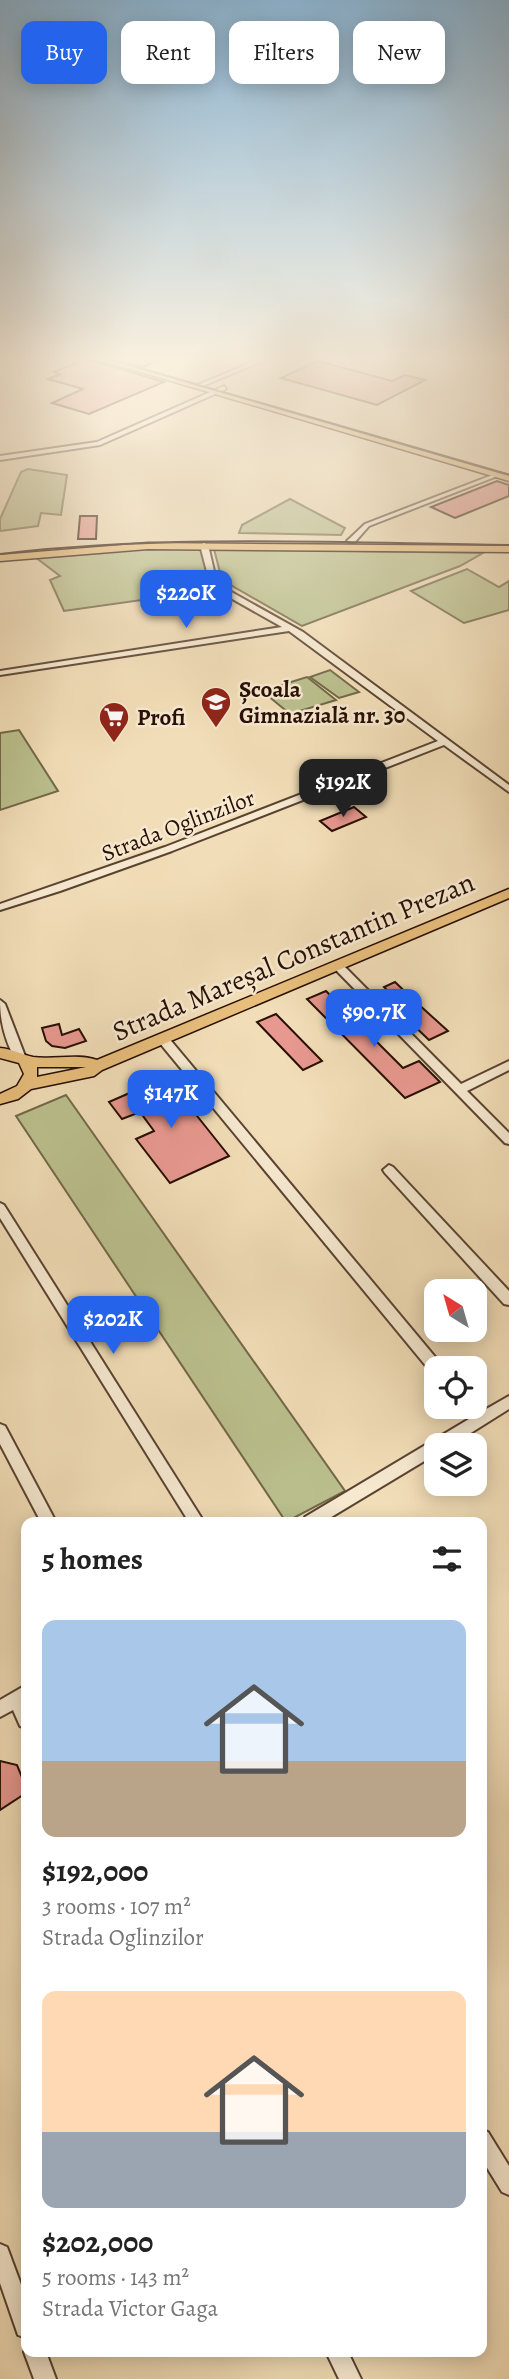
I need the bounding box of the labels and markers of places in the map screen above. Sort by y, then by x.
pin: $220K [137,570,235,630]
place label: Școala Gimnazială nr. 30 [239,674,405,731]
school or university icon: Școala Gimnazială nr. 30 [199,685,233,729]
supermarket icon: Profi [97,700,131,744]
place label: Profi [137,702,186,733]
pin: $192K [294,760,392,819]
pin: $90.7K [317,990,431,1049]
pin: $147K [122,1070,220,1130]
pin: $202K [64,1296,162,1356]

